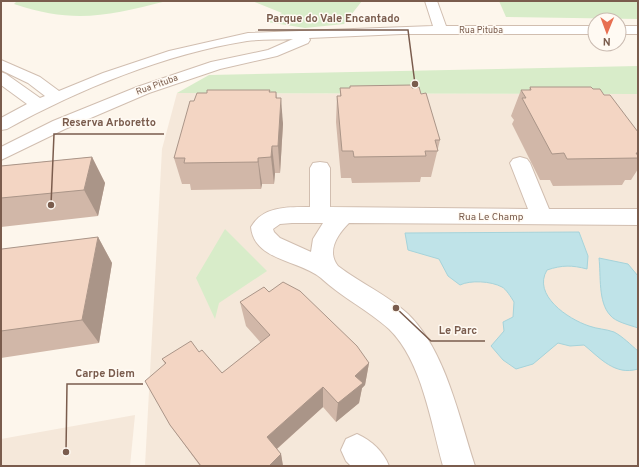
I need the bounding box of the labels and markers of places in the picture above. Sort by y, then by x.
callout: Parque do Vale Encantado [258,7,408,30]
callout: Reserva Arboretto [54,111,164,134]
callout: Le Parc [431,318,485,341]
callout: Carpe Diem [67,361,143,384]

